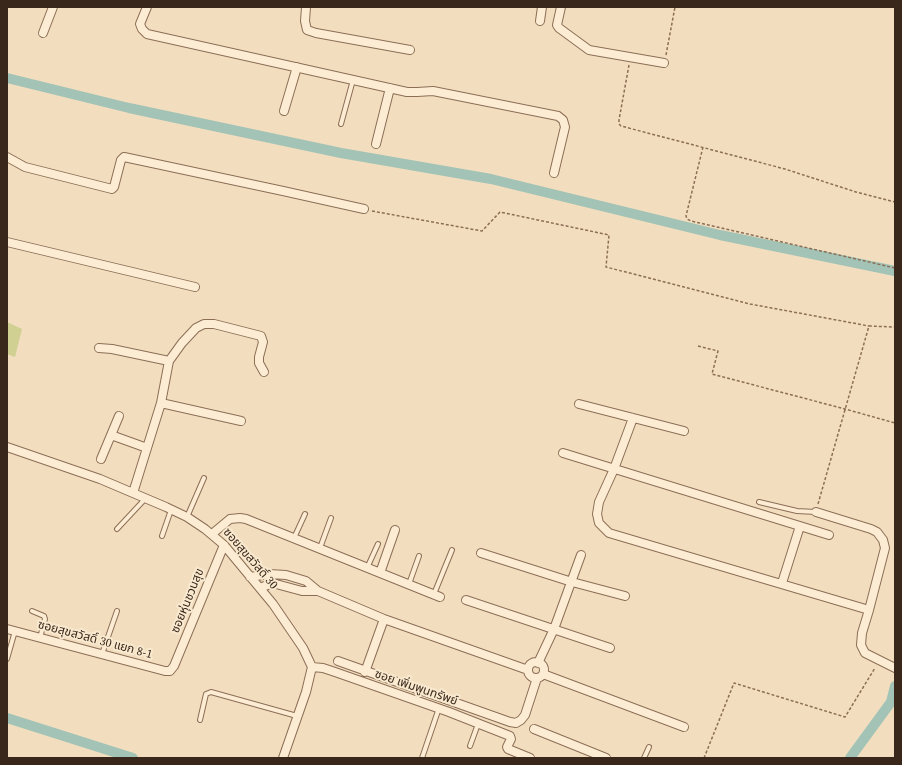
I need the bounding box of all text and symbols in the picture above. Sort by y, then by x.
street label: ซอยสุขสวัสดิ์ 30 [220,526,280,592]
street label: ซอยหุ่นชวนสุข [169,567,207,635]
street label: ซอยสุขสวัสดิ์ 30 แยก 8-1 [36,618,154,662]
street label: ซอย เพิ่มพูนทรัพย์ [373,667,459,709]

